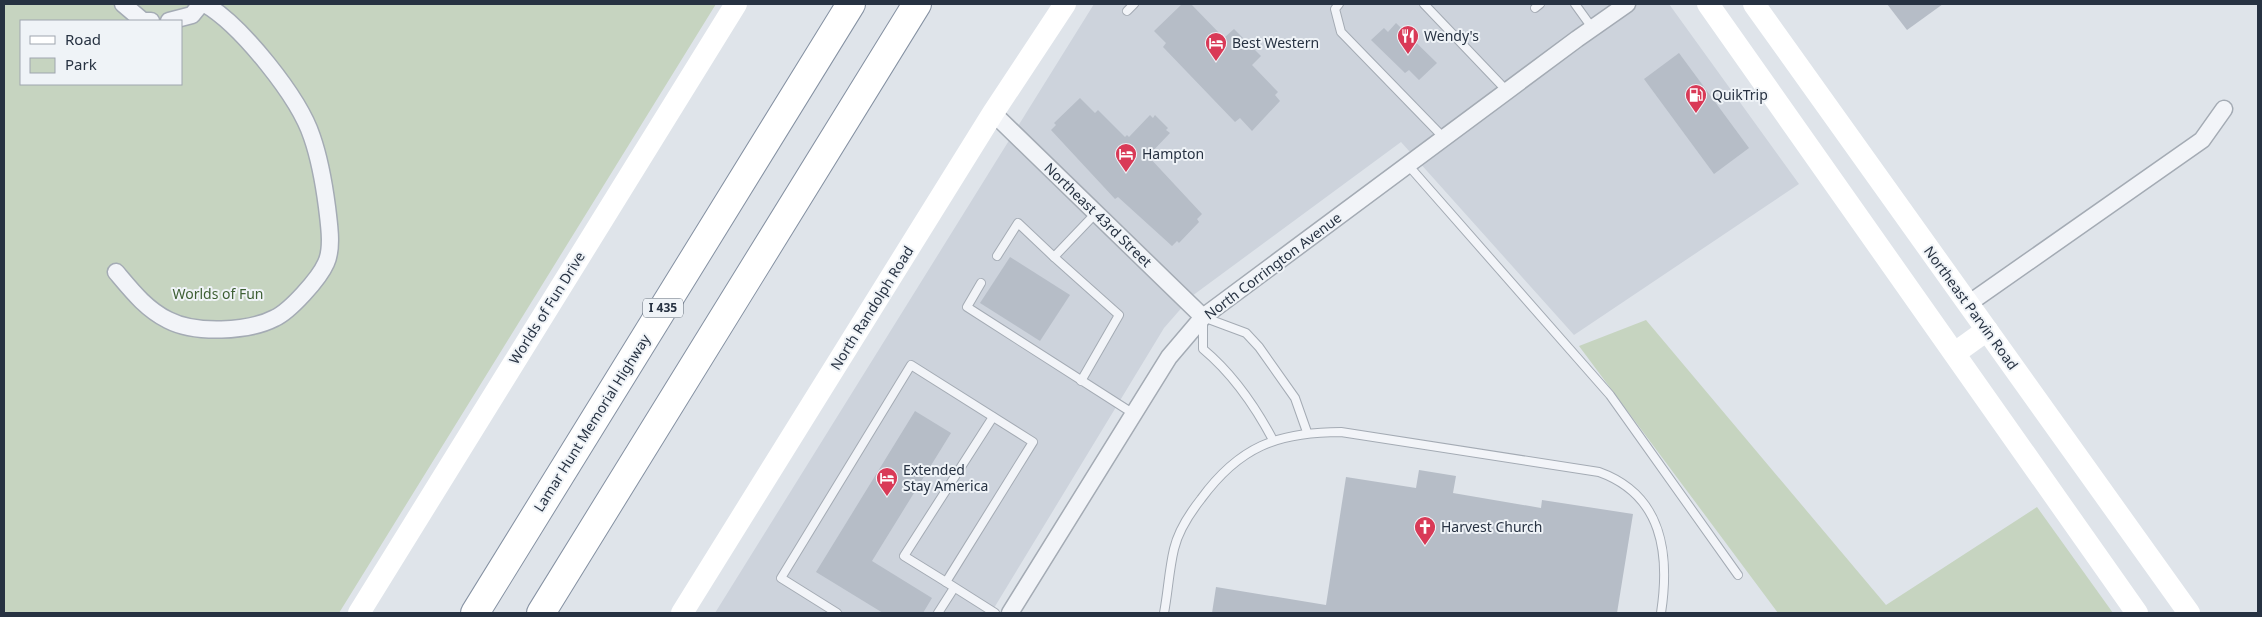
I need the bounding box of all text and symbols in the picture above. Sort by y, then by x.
legend [20,20,182,85]
restaurant icon: Wendy's [1396,24,1420,55]
place label: Wendy's [1424,26,1479,45]
text: Road [65,29,101,49]
hotel icon: Best Western [1204,31,1228,62]
place label: Best Western [1232,33,1319,52]
text: Park [65,54,97,74]
fuel station icon: QuikTrip [1684,83,1708,114]
place label: QuikTrip [1712,85,1768,104]
hotel icon: Hampton [1114,142,1138,173]
place label: Hampton [1142,144,1204,163]
street label: Northeast 43rd Street [1040,158,1156,271]
street label: North Corrington Avenue [1200,208,1345,323]
street label: North Randolph Road [826,242,917,373]
street label: Northeast Parvin Road [1920,242,2023,373]
street label: Worlds of Fun Drive [504,248,589,368]
park label: Worlds of Fun [172,284,264,303]
road number: I 435 [643,298,683,318]
street label: Lamar Hunt Memorial Highway [529,330,655,515]
place label: Extended Stay America [903,460,988,495]
hotel icon: Extended Stay America [875,466,899,497]
church icon: Harvest Church [1413,515,1437,546]
place label: Harvest Church [1441,517,1542,536]

